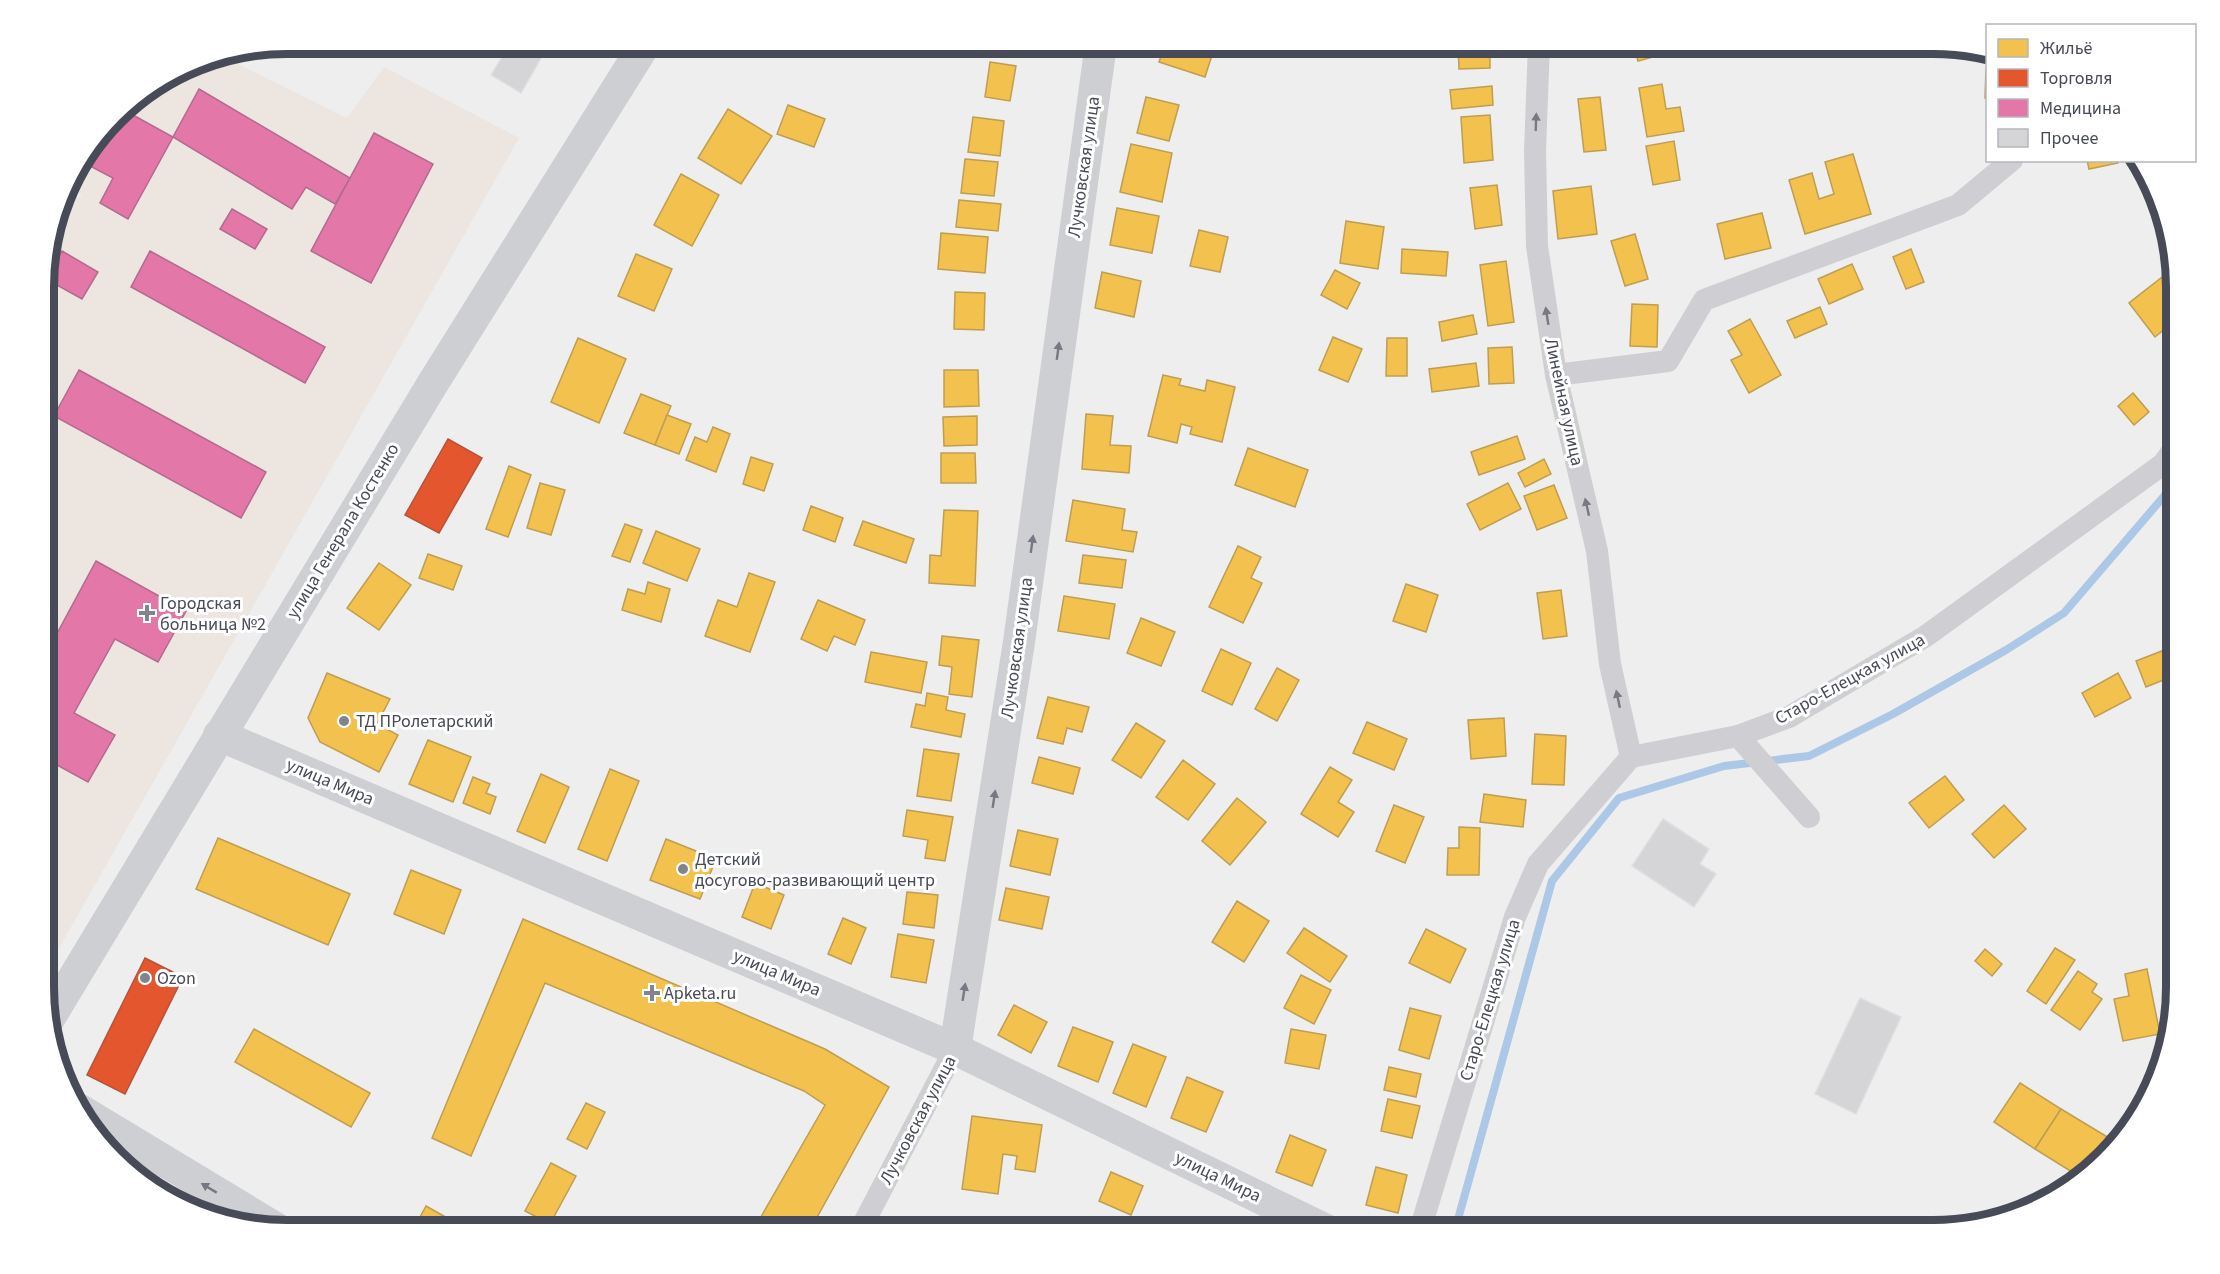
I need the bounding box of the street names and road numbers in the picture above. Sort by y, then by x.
street label: Лучковская улица [1062,95,1106,239]
street label: Линейная улица [1538,336,1590,468]
street label: улица Генерала Костенко [281,439,405,623]
street label: Лучковская улица [995,576,1039,720]
street label: Старо-Елецкая улица [1770,627,1930,731]
street label: улица Мира [282,752,378,812]
street label: Старо-Елецкая улица [1453,916,1527,1084]
street label: улица Мира [729,943,825,1003]
street label: Лучковская улица [874,1051,962,1189]
street label: улица Мира [1171,1145,1265,1209]

